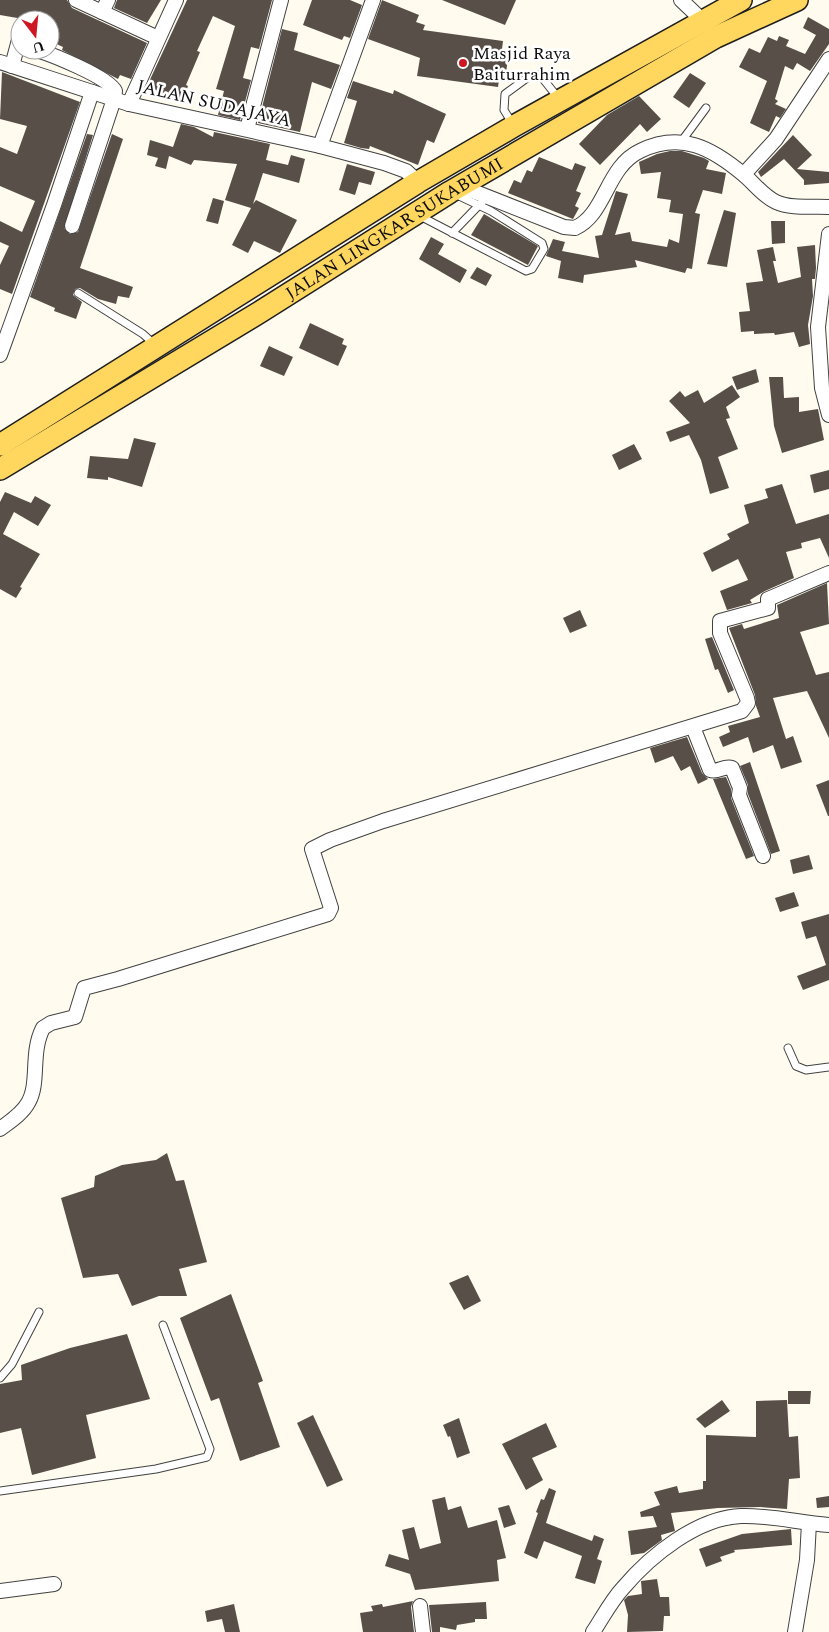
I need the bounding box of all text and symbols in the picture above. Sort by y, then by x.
north arrow [10,10,60,60]
text: U [30,35,47,59]
place label: Masjid Raya Baiturrahim [473,40,571,88]
marker: Masjid Raya Baiturrahim [457,57,469,69]
street label: JALAN SUDAJAYA [134,73,294,134]
street label: JALAN LINGKAR SUKABUMI [280,151,509,307]

